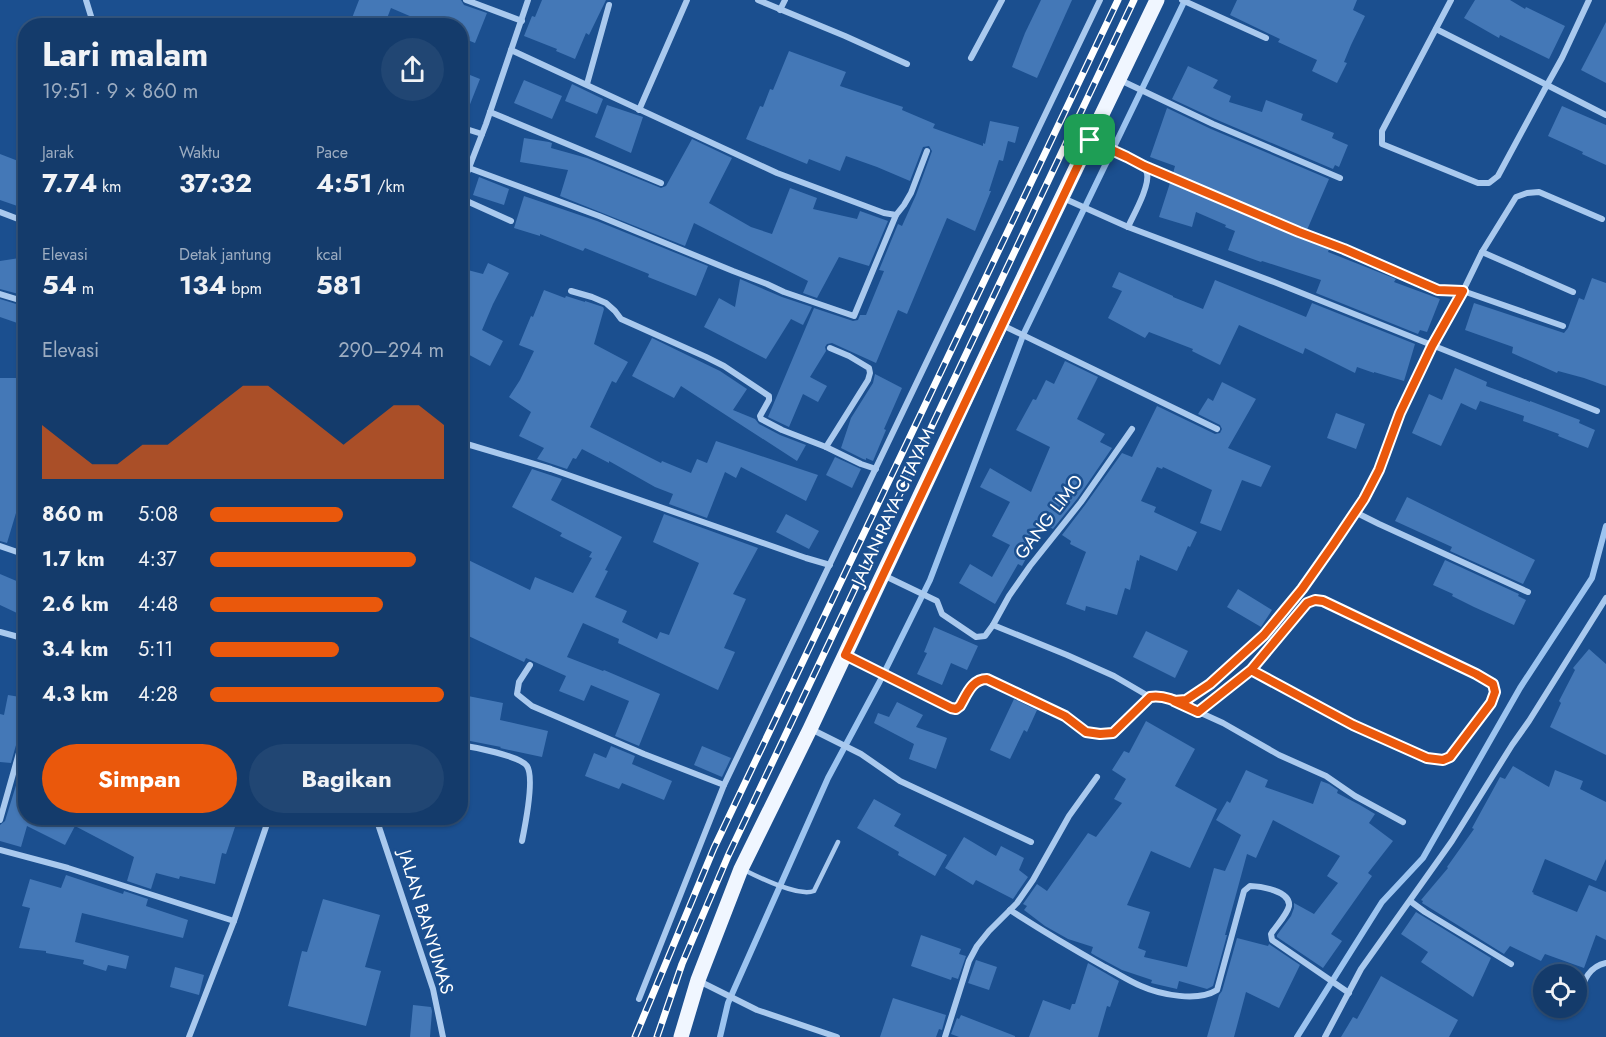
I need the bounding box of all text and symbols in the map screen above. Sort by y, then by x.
text: Lari malam [42,31,208,78]
button: share [381,38,444,101]
text: 19:51 · 9 × 860 m [42,77,198,106]
pin [1064,114,1115,165]
icon: arrive [1073,123,1106,156]
text: Jarak [42,141,74,164]
text: Waktu [179,141,220,164]
text: Pace [316,141,348,164]
text: 7.74 [42,164,97,202]
text: 37:32 [179,164,252,202]
text: 4:51 [316,164,373,202]
text: km [97,175,122,198]
text: /km [373,175,405,198]
text: Elevasi [42,243,88,266]
text: Detak jantung [179,243,271,266]
text: kcal [316,243,342,266]
text: 54 [42,266,77,304]
text: 134 [179,266,227,304]
text: 581 [316,266,362,304]
text: m [77,277,94,300]
text: bpm [227,277,262,300]
text: Elevasi [42,336,99,365]
text: 290–294 m [338,336,444,365]
street label: JALAN RAYA CITAYAM [844,424,941,592]
street label: GANG LIMO [1009,469,1089,565]
text: 860 m [42,500,104,529]
text: 5:08 [138,500,178,529]
text: 1.7 km [42,545,105,574]
text: 4:37 [138,545,177,574]
text: 2.6 km [42,590,109,619]
text: 4:48 [138,590,178,619]
text: 3.4 km [42,635,108,664]
text: 5:11 [138,635,173,664]
text: 4.3 km [42,680,109,709]
text: 4:28 [138,680,178,709]
button: Simpan [42,744,237,813]
button: Bagikan [249,744,444,813]
street label: JALAN BANYUMAS [391,845,460,997]
map controls [1533,964,1587,1018]
button: locate [1533,964,1587,1018]

